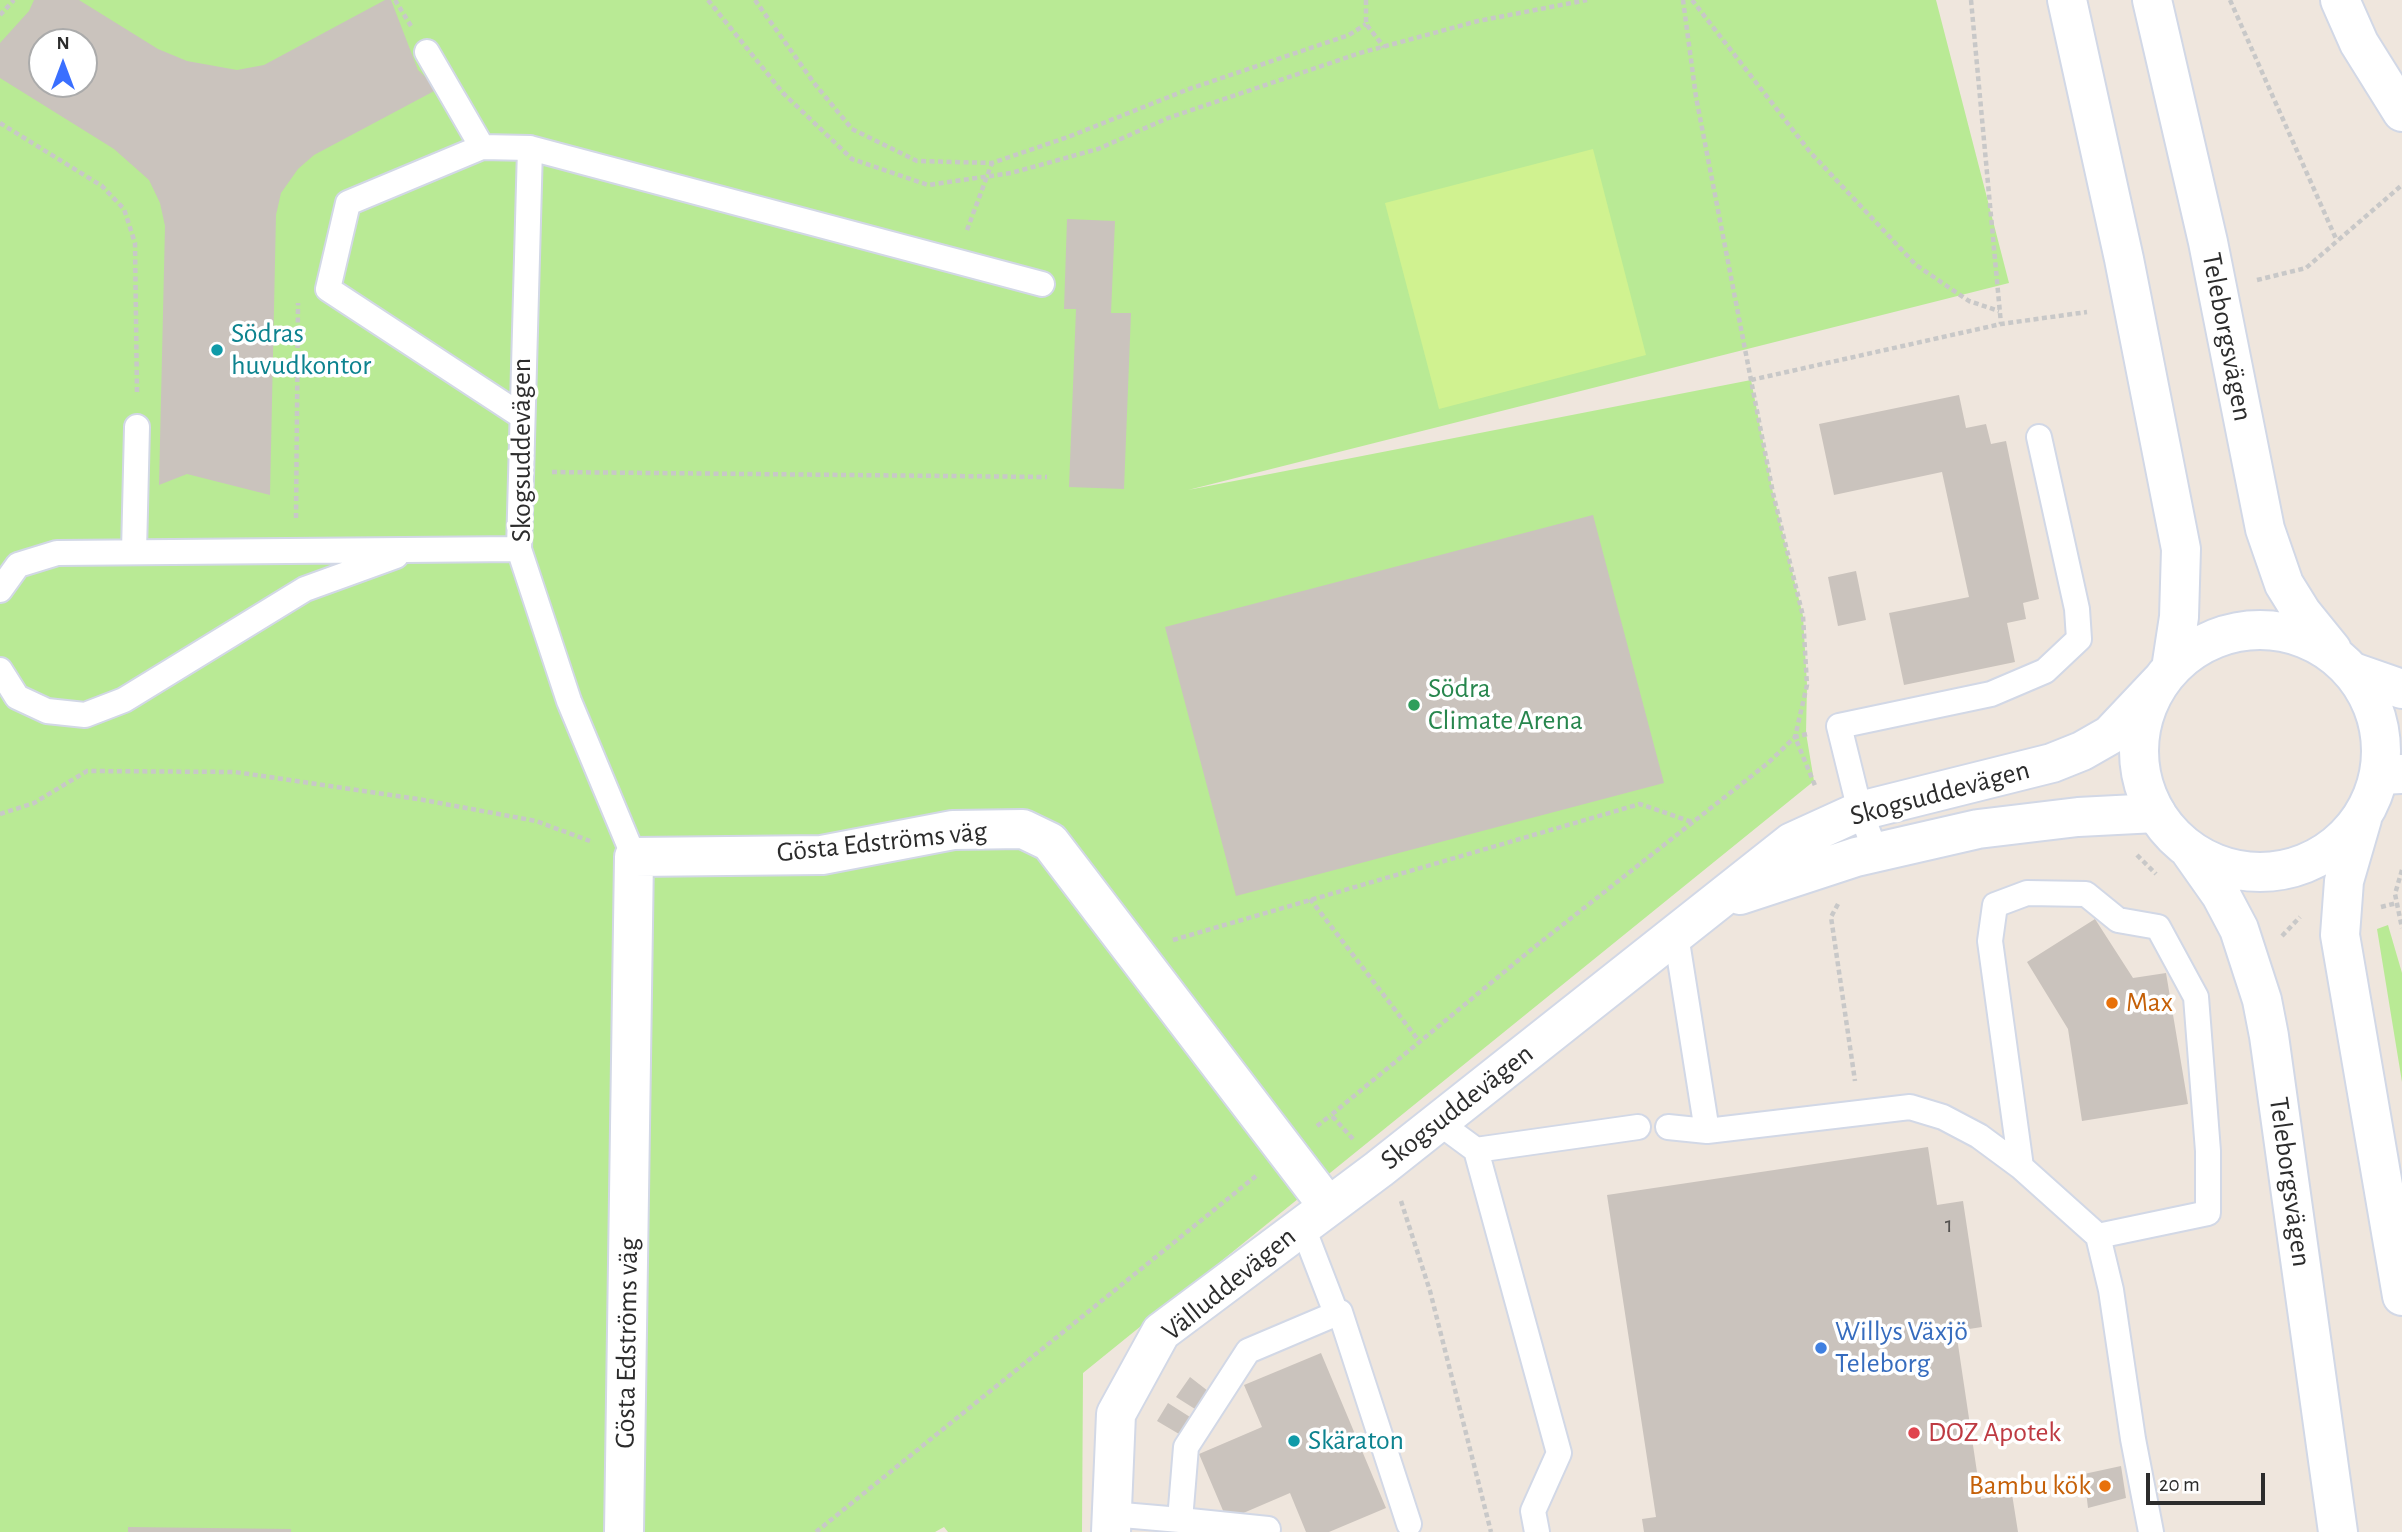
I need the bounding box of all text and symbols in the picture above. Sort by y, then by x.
north arrow [28,28,98,98]
text: N [56,34,70,53]
street label: Teleborgsvägen [2194,250,2260,424]
place label: Södras huvudkontor [231,317,371,383]
marker: Södras huvudkontor [209,342,225,358]
street label: Skogsuddevägen [505,358,539,542]
place label: Södra Climate Arena [1428,672,1583,738]
marker: Södra Climate Arena [1406,697,1422,713]
street label: Skogsuddevägen [1847,753,2033,833]
street label: Gösta Edströms väg [775,814,989,870]
place label: Max [2126,986,2173,1020]
marker: Max [2104,995,2120,1011]
street label: Skogsuddevägen [1374,1037,1540,1177]
street label: Teleborgsvägen [2261,1095,2319,1269]
house number: 1 [1945,1211,1953,1239]
street label: Välluddevägen [1155,1220,1303,1348]
street label: Gösta Edströms väg [608,1237,646,1449]
place label: Willys Växjö Teleborg [1835,1315,1968,1381]
marker: Willys Växjö Teleborg [1813,1340,1829,1356]
place label: DOZ Apotek [1928,1416,2061,1450]
place label: Skäraton [1308,1424,1404,1458]
marker: DOZ Apotek [1906,1425,1922,1441]
marker: Skäraton [1286,1433,1302,1449]
scale bar [2150,1458,2269,1502]
place label: Bambu kök [1969,1469,2091,1503]
text: 20 m [2159,1474,2200,1495]
marker: Bambu kök [2097,1478,2113,1494]

